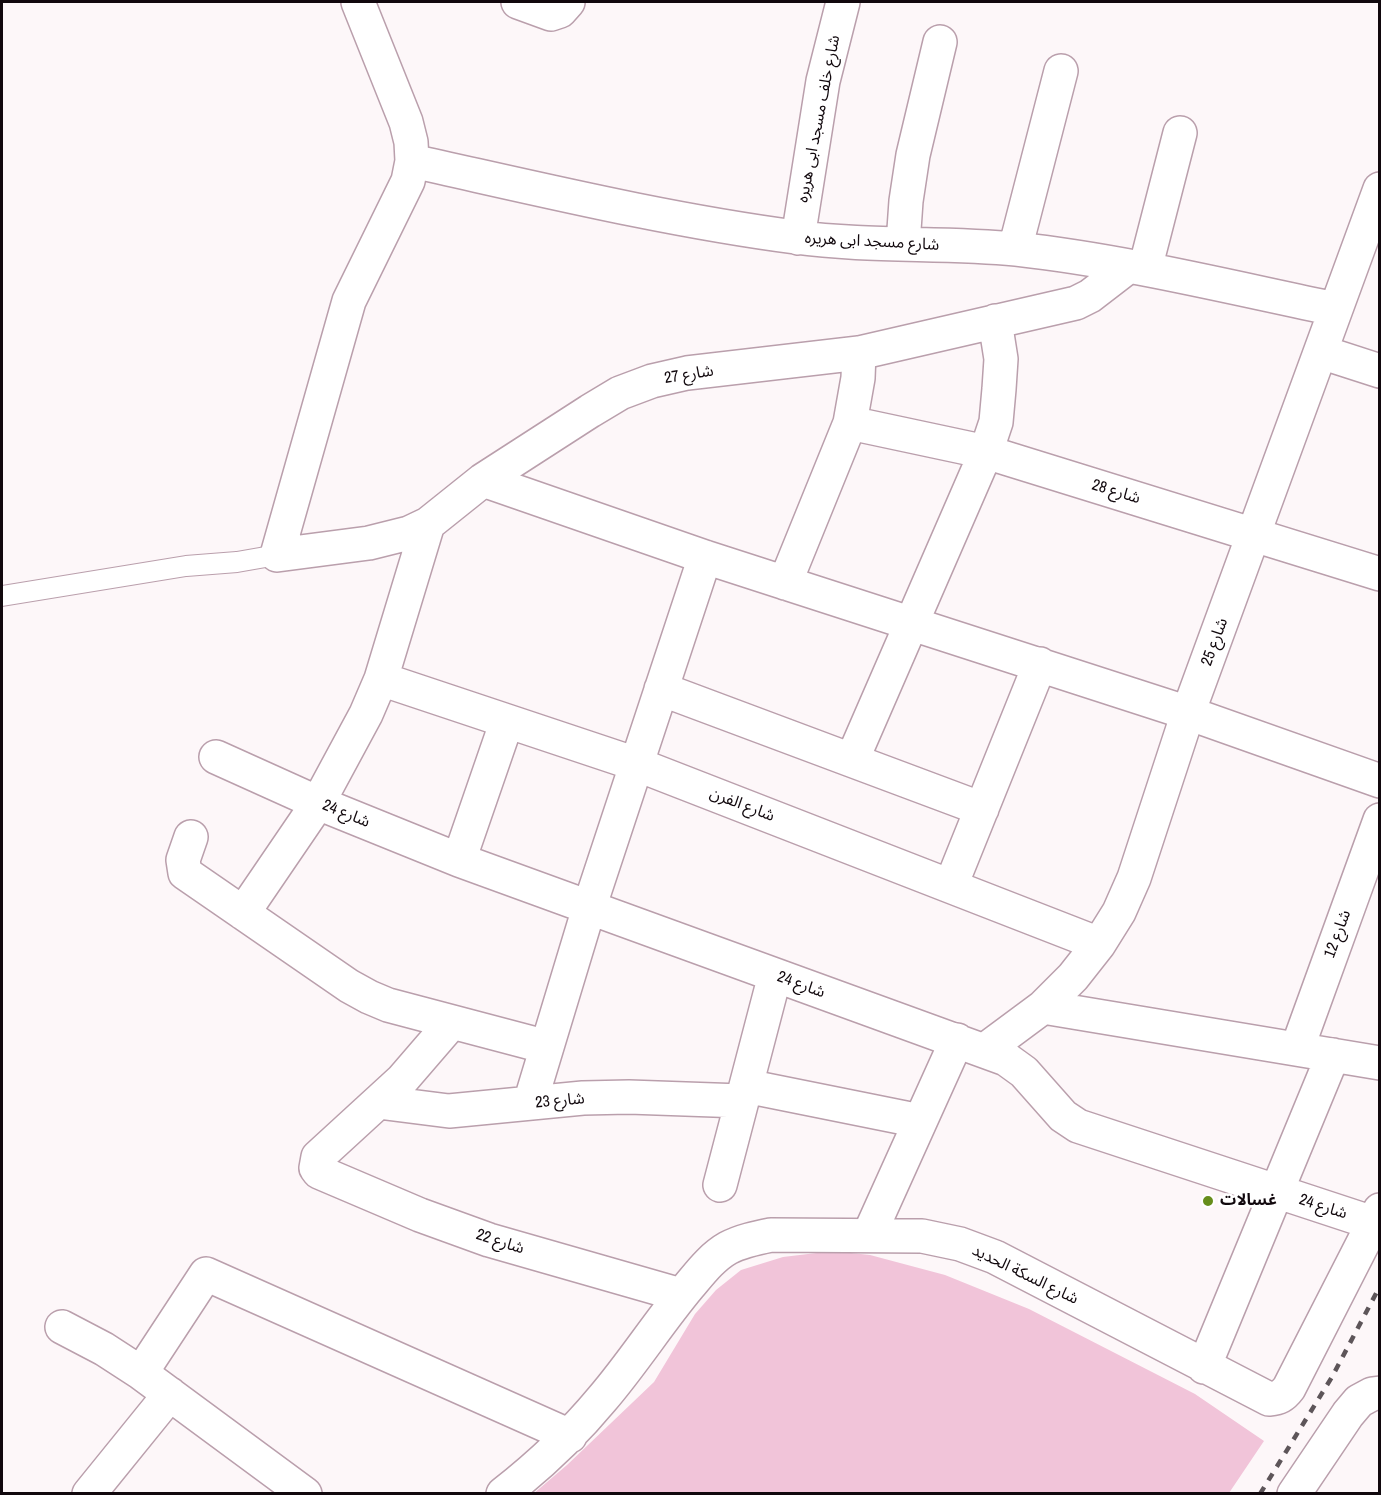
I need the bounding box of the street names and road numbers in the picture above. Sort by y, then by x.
street label: شارع خلف مسجد ابى هريره [793,34,845,204]
street label: شارع مسجد ابى هريره [804,229,940,255]
street label: شارع 27 [663,362,715,388]
street label: شارع 28 [1090,476,1142,508]
street label: شارع 25 [1198,615,1232,669]
street label: شارع الفرن [707,784,777,826]
street label: شارع 24 [319,796,373,832]
street label: شارع 12 [1321,907,1355,961]
street label: شارع 24 [774,968,828,1002]
street label: شارع 23 [535,1089,585,1113]
street label: شارع 24 [1297,1190,1349,1224]
street label: شارع 22 [474,1225,526,1259]
street label: شارع السكة الحديد [969,1241,1081,1309]

